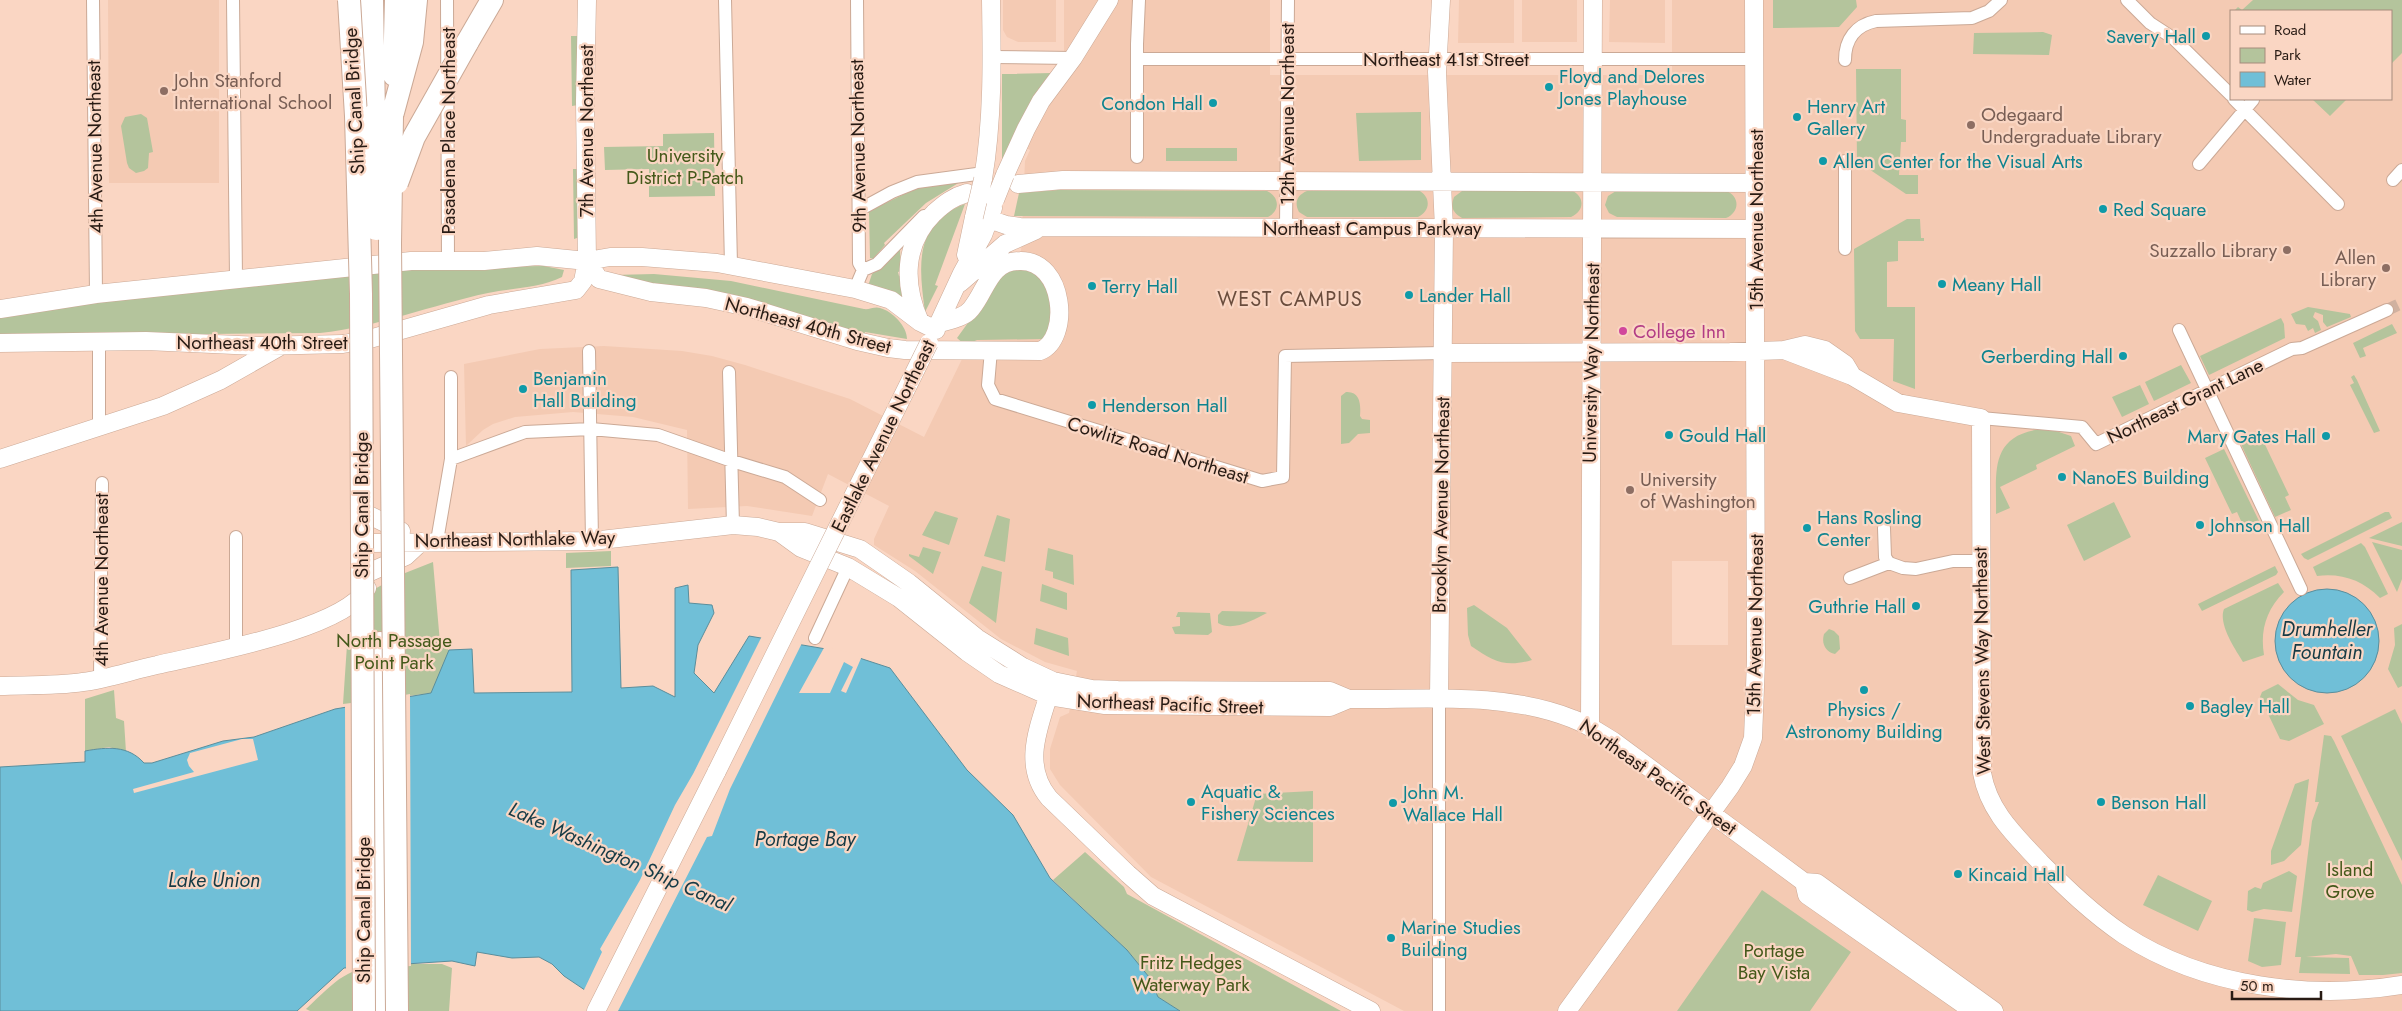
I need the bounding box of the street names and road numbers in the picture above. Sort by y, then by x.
street label: 12th Avenue Northeast [1274,23,1301,205]
street label: Ship Canal Bridge [337,27,371,175]
street label: Pasadena Place Northeast [435,27,462,235]
street label: 7th Avenue Northeast [573,44,600,217]
street label: Northeast 41st Street [1363,46,1529,73]
street label: 9th Avenue Northeast [843,59,873,233]
street label: 4th Avenue Northeast [80,60,110,234]
street label: 15th Avenue Northeast [1743,129,1770,311]
street label: Northeast Campus Parkway [1263,215,1482,242]
street label: University Way Northeast [1576,262,1606,463]
street label: Northeast 40th Street [722,290,895,360]
street label: Northeast 40th Street [176,329,348,356]
street label: Eastlake Avenue Northeast [825,335,942,537]
street label: Northeast Grant Lane [2102,351,2268,451]
street label: Brooklyn Avenue Northeast [1426,396,1456,613]
street label: Cowlitz Road Northeast [1064,410,1252,491]
street label: Ship Canal Bridge [348,431,375,578]
street label: 4th Avenue Northeast [88,493,115,667]
street label: Northeast Northlake Way [415,524,616,554]
street label: 15th Avenue Northeast [1740,534,1770,716]
street label: West Stevens Way Northeast [1967,546,1997,775]
street label: Northeast Pacific Street [1076,687,1264,721]
street label: Northeast Pacific Street [1574,712,1742,842]
street label: Ship Canal Bridge [350,836,377,983]

